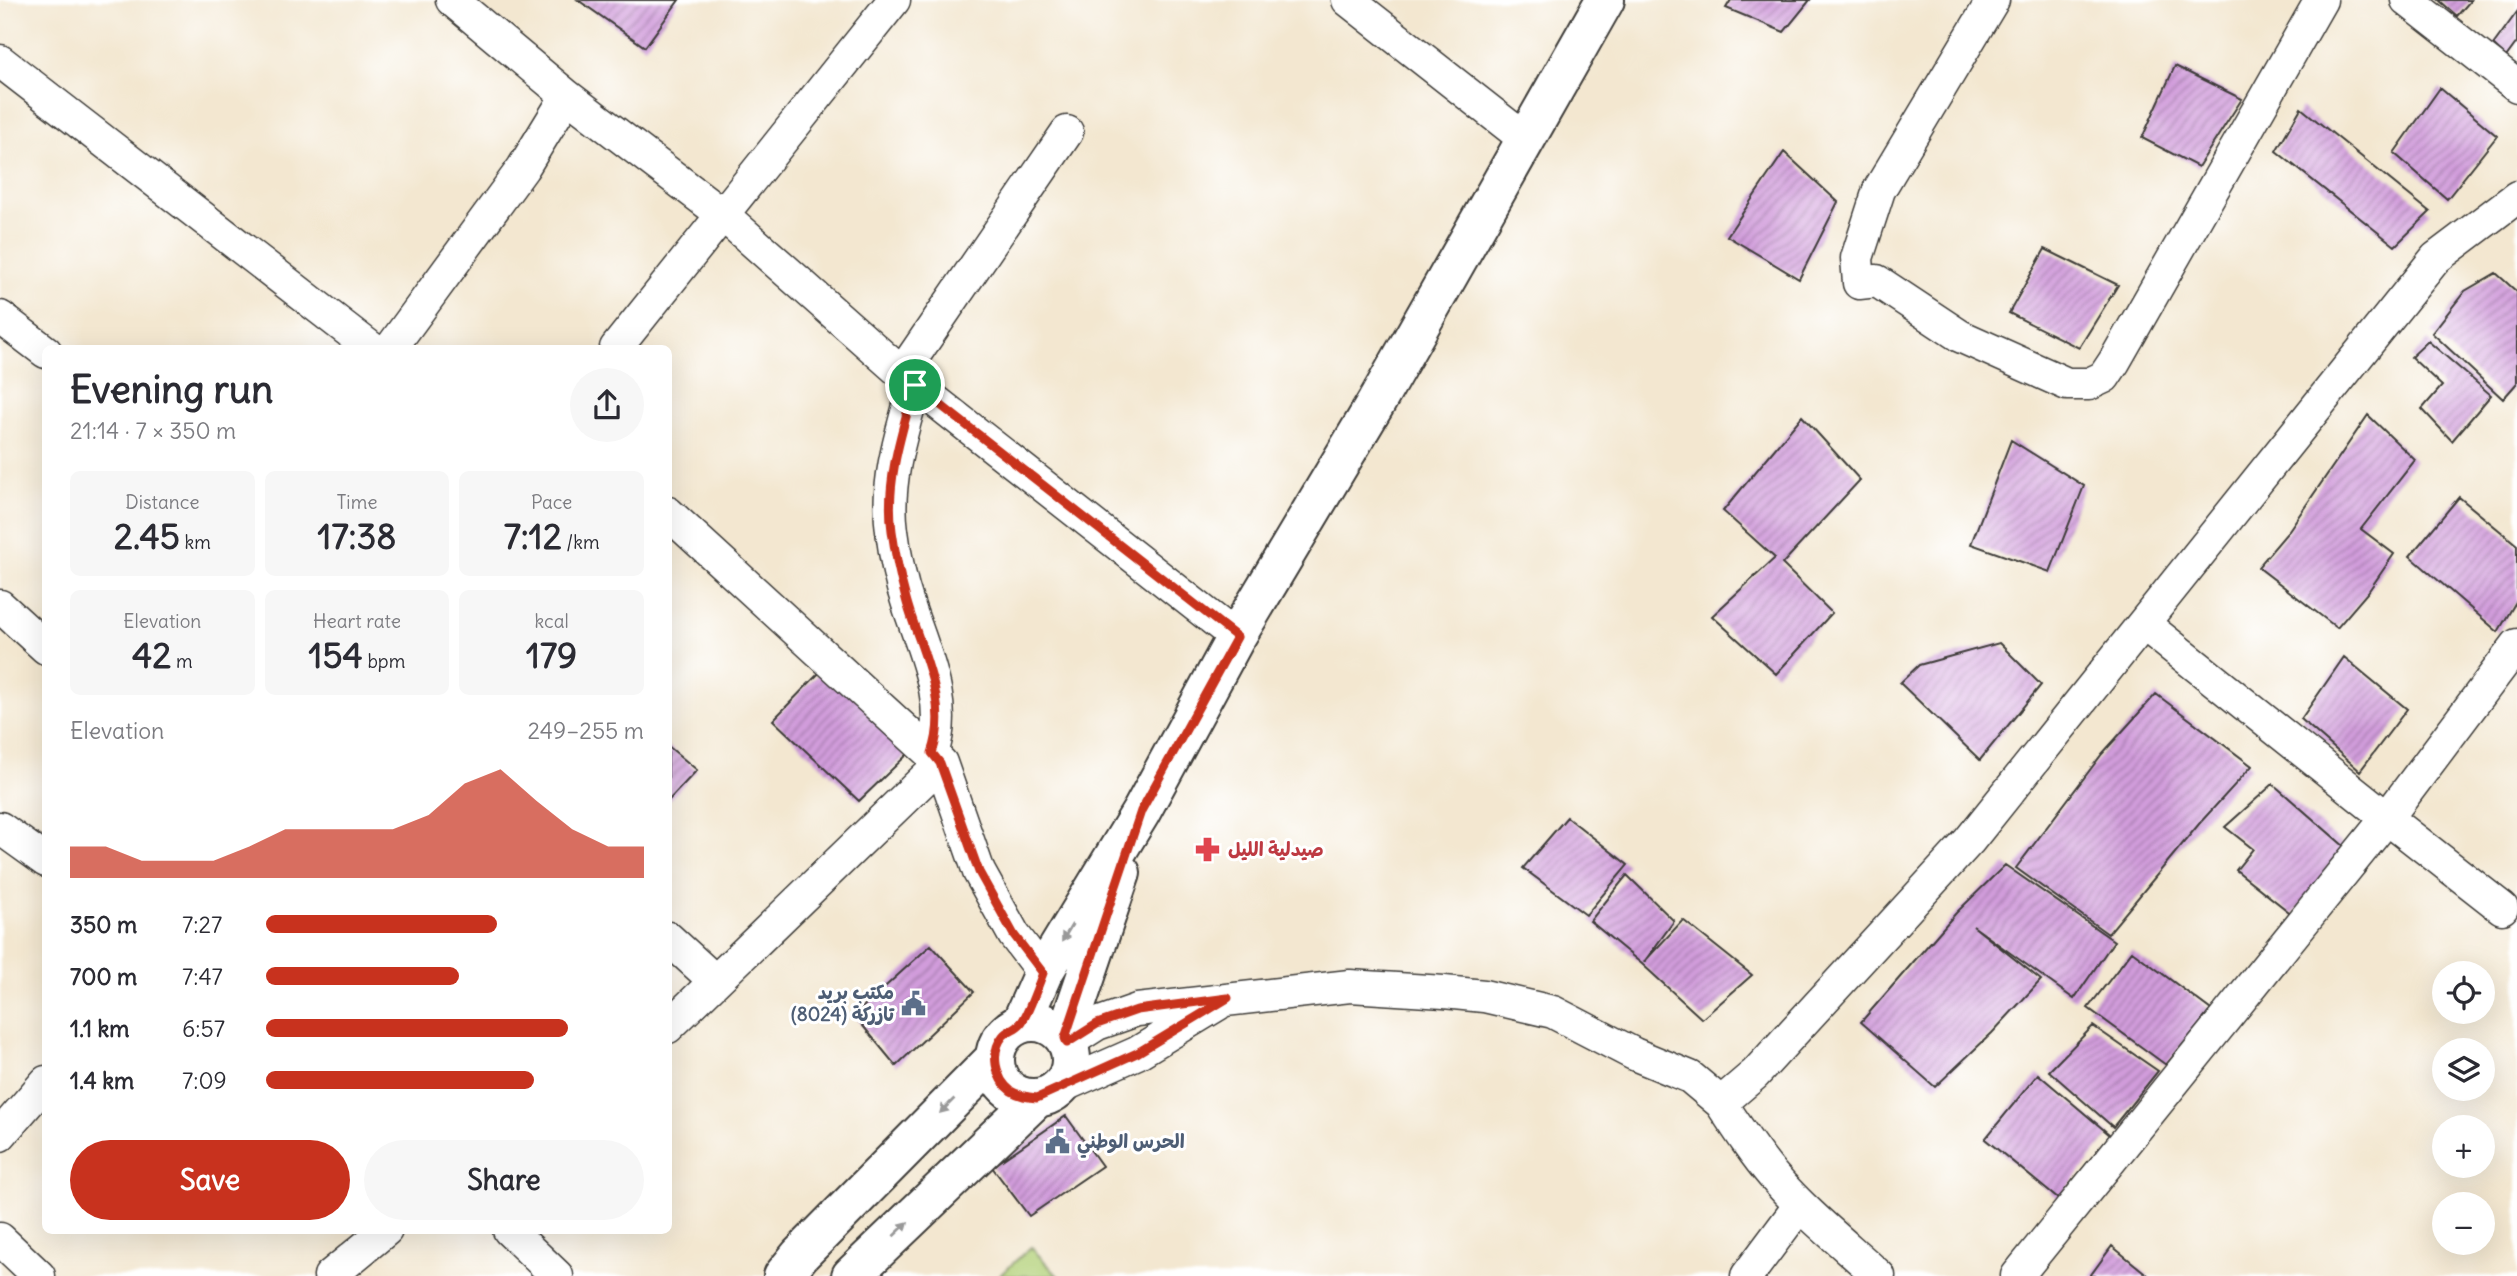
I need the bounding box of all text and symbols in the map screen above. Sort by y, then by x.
pin [885,355,945,415]
text: Evening run [70,366,273,413]
icon: arrive [896,366,934,404]
button: share [570,368,644,442]
text: 21:14 · 7 × 350 m [70,416,236,445]
text: Distance [125,490,199,514]
text: Time [336,490,378,514]
text: Pace [531,490,572,514]
text: 2.45 [114,514,180,558]
text: 17:38 [317,514,396,558]
text: 7:12 [504,514,562,558]
text: km [180,530,211,554]
text: /km [562,530,600,554]
text: Elevation [123,609,201,633]
text: Heart rate [313,609,401,633]
text: kcal [535,609,569,633]
text: 42 [132,633,171,677]
text: 154 [309,633,363,677]
text: 179 [526,633,577,677]
text: m [171,649,193,673]
text: bpm [363,649,405,673]
text: Elevation [70,716,164,745]
text: 249–255 m [527,716,644,745]
pharmacy icon: صيدلية الليل [1194,835,1222,863]
place label: صيدلية الليل [1228,837,1324,861]
text: 350 m [70,910,137,939]
text: 7:27 [182,910,222,939]
one-way arrow [1061,923,1074,942]
map controls [2432,961,2495,1255]
button: locate [2432,961,2495,1024]
text: 700 m [70,962,137,991]
text: 7:47 [182,962,223,991]
place label: مكتب بريد تازركة (8024) [791,980,895,1026]
public building icon: مكتب بريد تازركة (8024) [900,989,928,1017]
text: 1.1 km [70,1014,129,1043]
text: 6:57 [182,1014,225,1043]
button: layers [2432,1038,2495,1101]
text: 1.4 km [70,1066,134,1095]
text: 7:09 [182,1066,227,1095]
one-way arrow [940,1097,956,1114]
button: + [2432,1115,2495,1178]
public building icon: الحرس الوطني [1043,1127,1071,1155]
place label: الحرس الوطني [1077,1129,1185,1158]
button: Save [70,1140,350,1220]
button: Share [364,1140,644,1220]
button: − [2432,1192,2495,1255]
one-way arrow [892,1221,909,1237]

